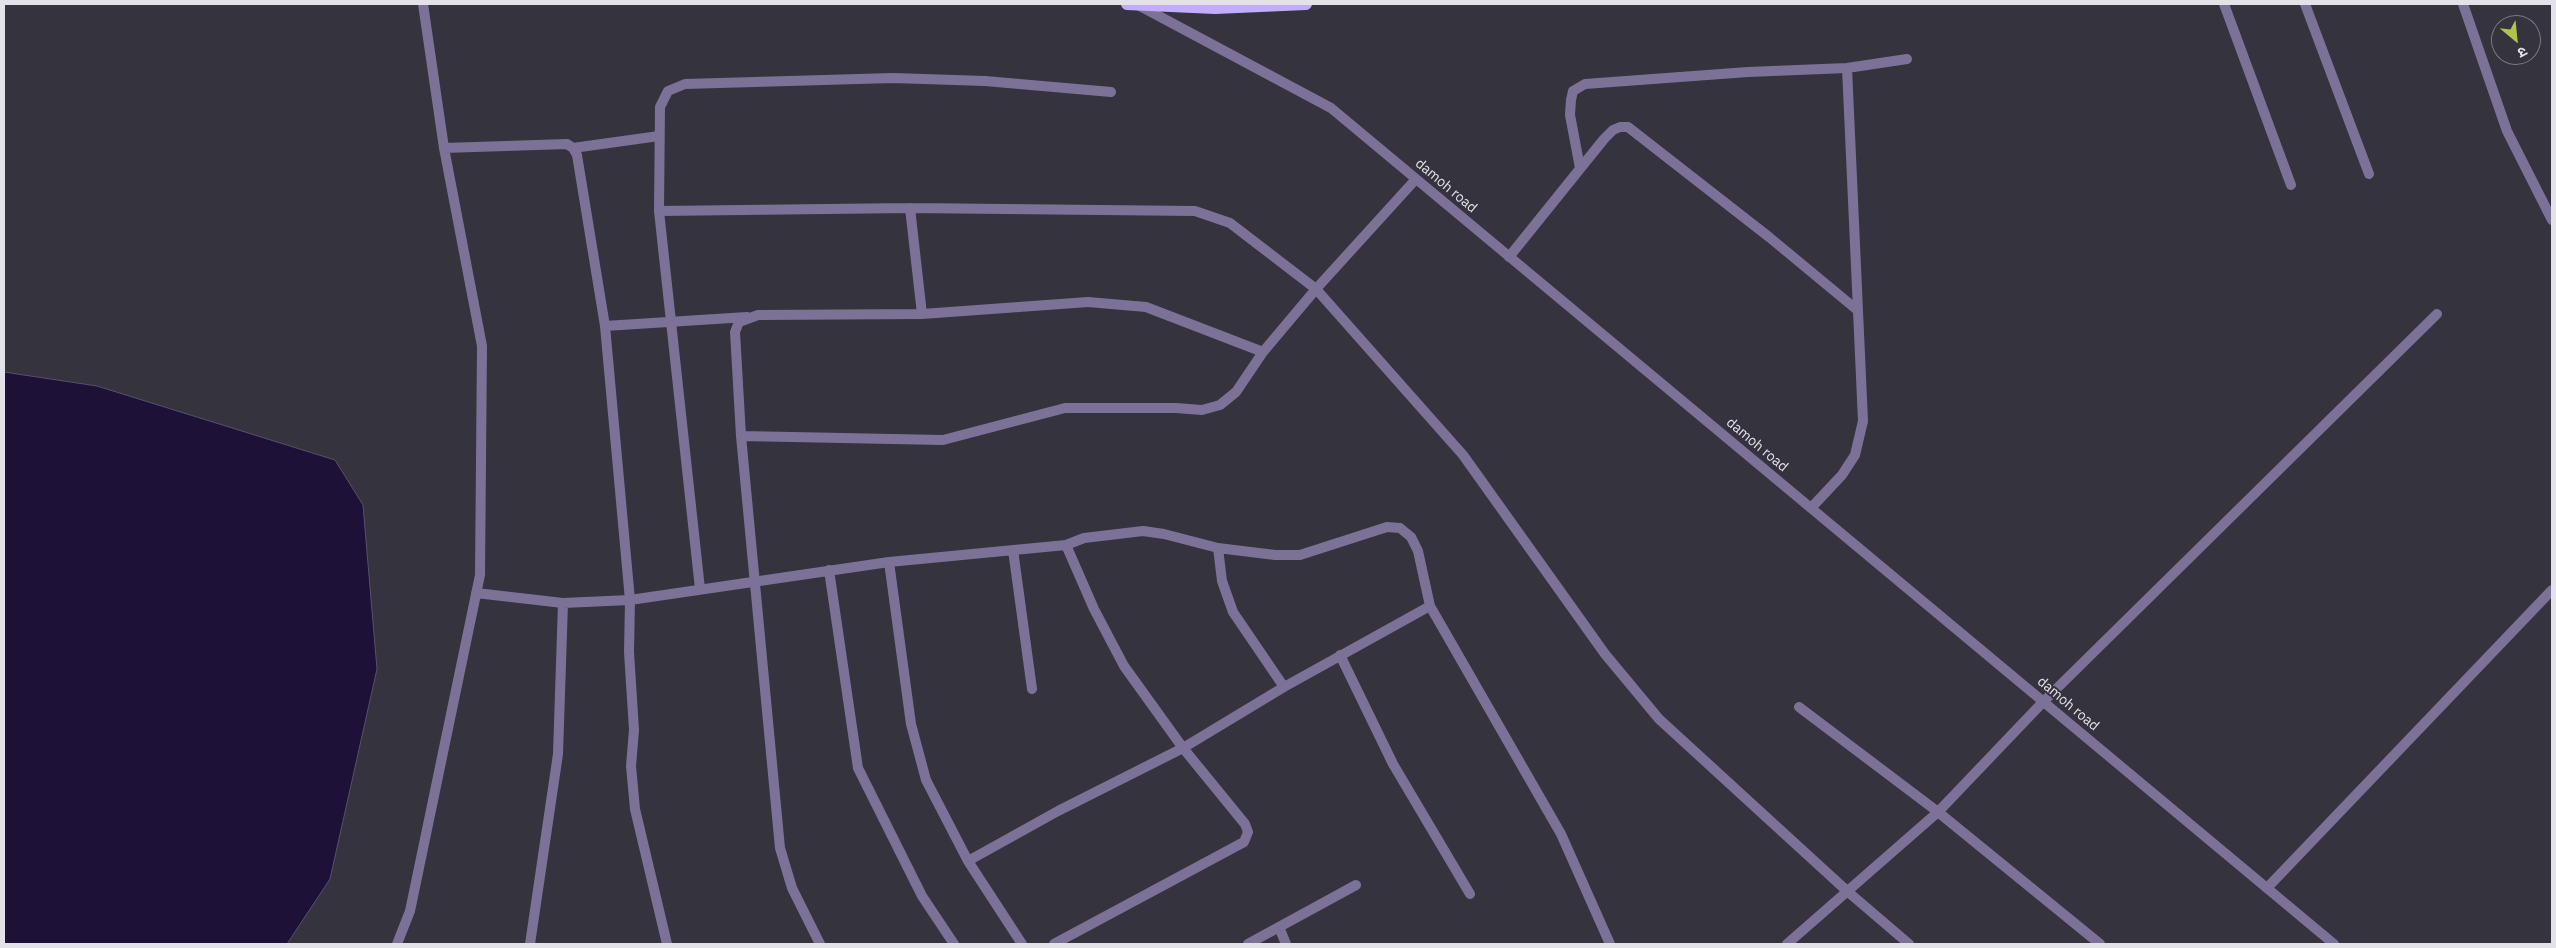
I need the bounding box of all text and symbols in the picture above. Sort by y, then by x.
north arrow [2491,15,2541,65]
text: उ [2515,42,2530,62]
street label: damoh road [1412,155,1480,217]
street label: damoh road [1723,414,1791,476]
street label: damoh road [2034,673,2102,735]

